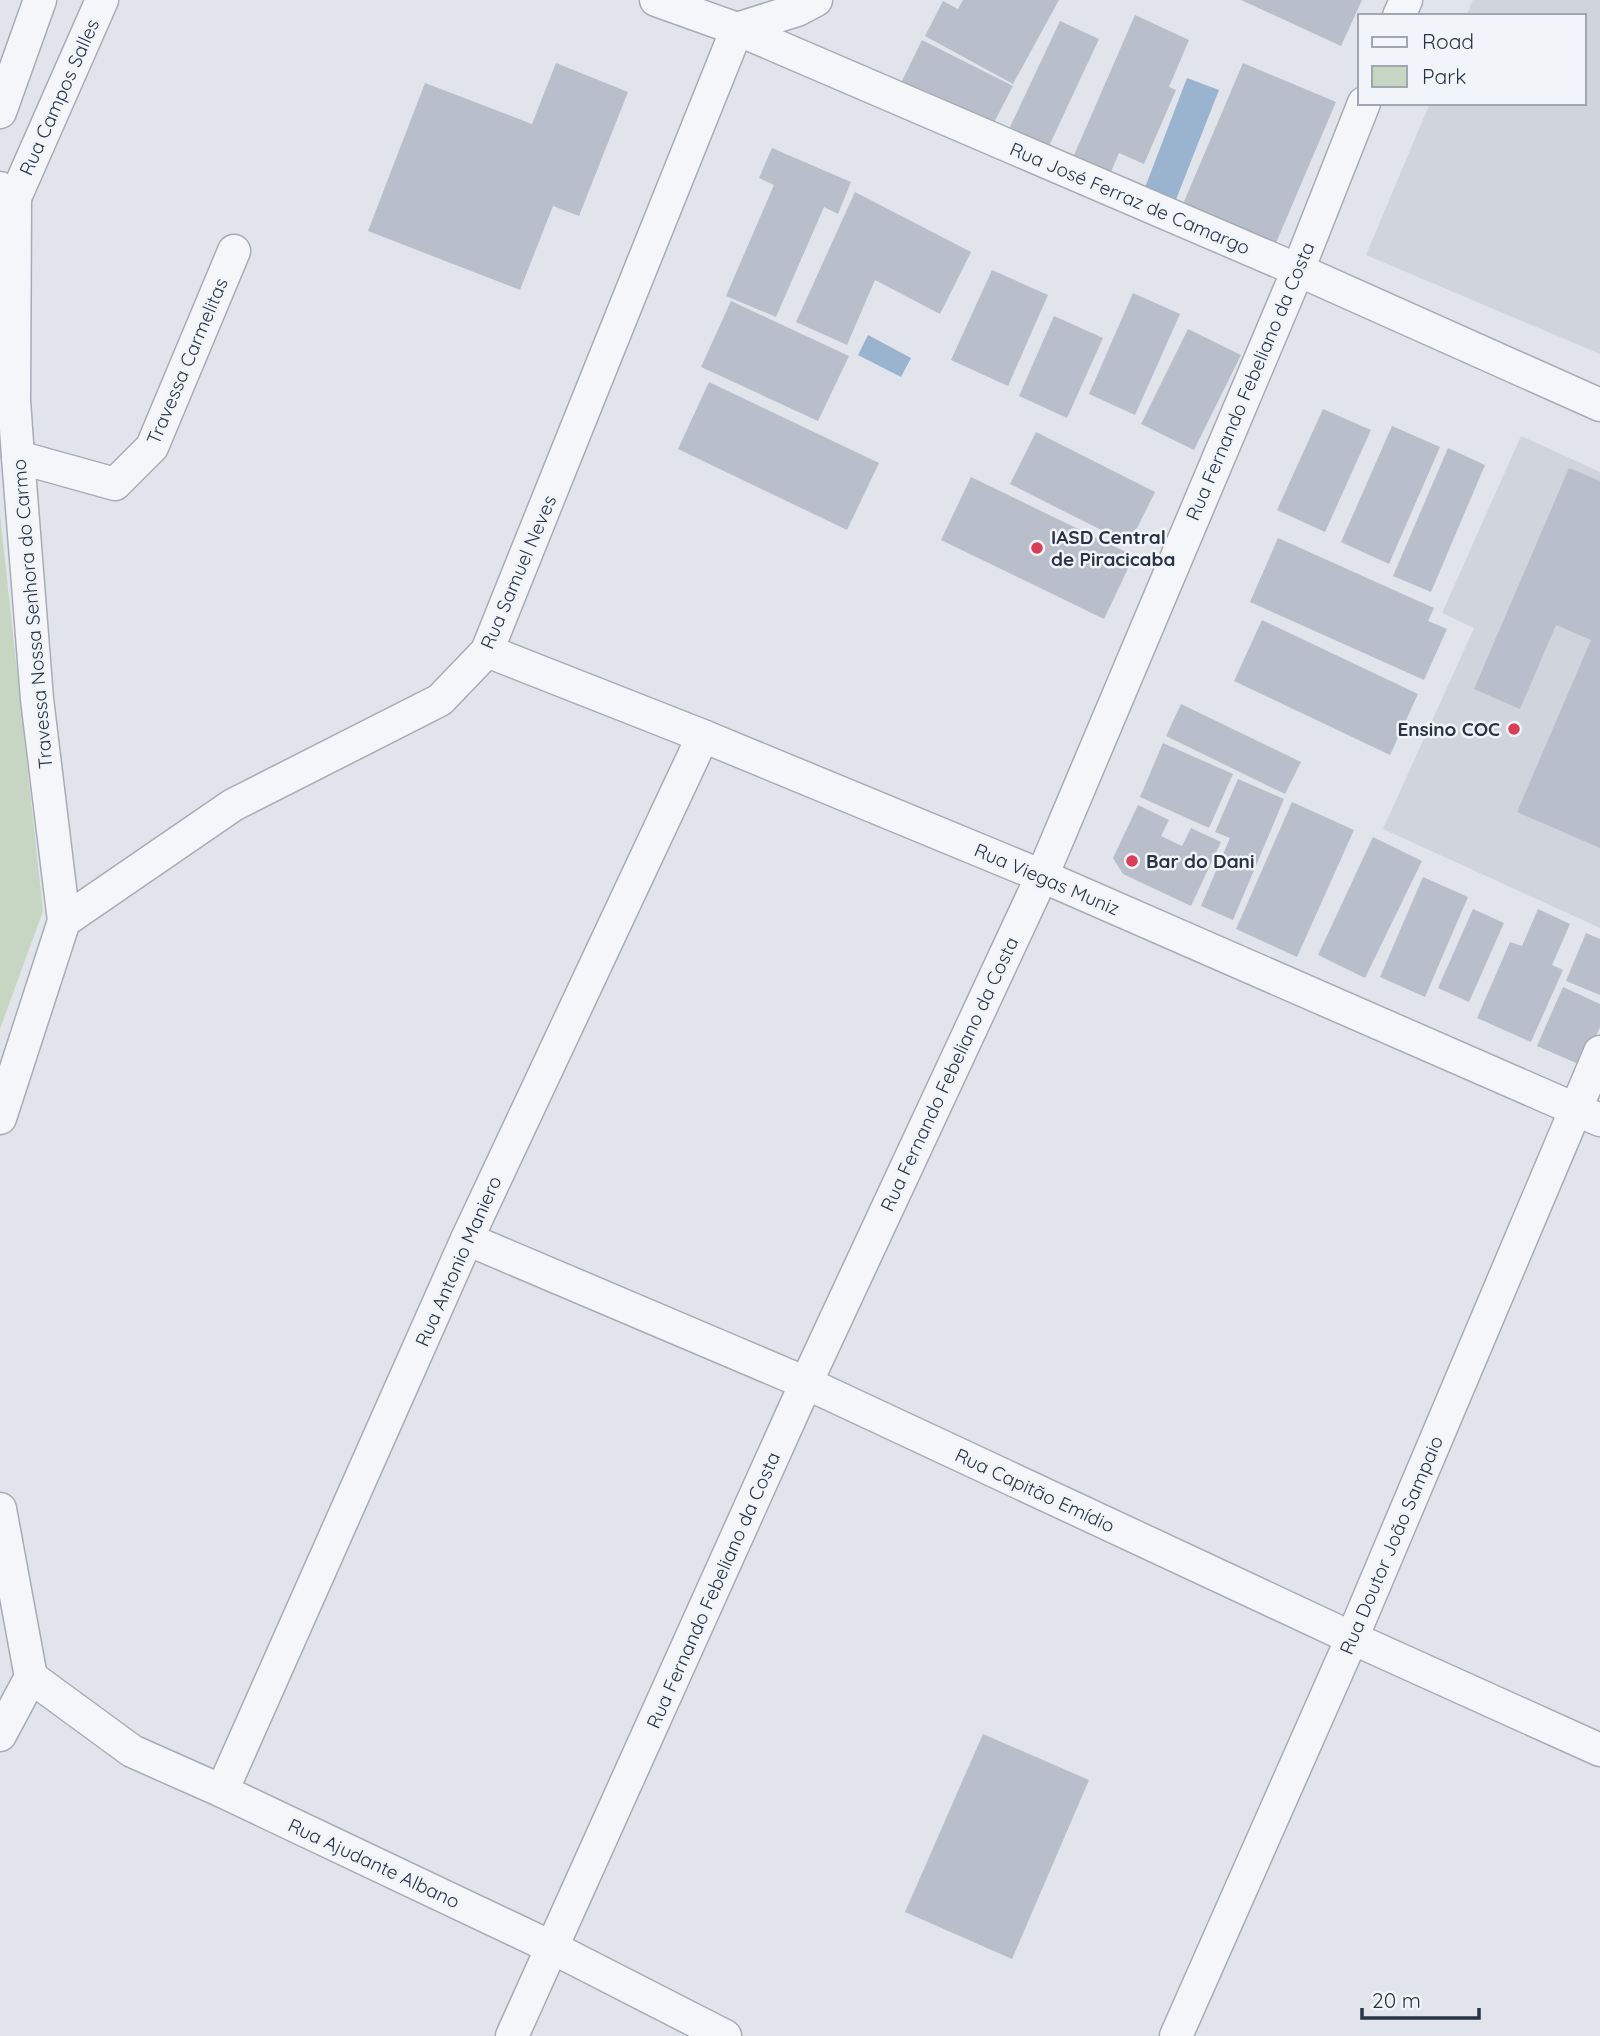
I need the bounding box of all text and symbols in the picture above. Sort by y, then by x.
legend [1358,14,1586,105]
street label: Rua Campos Salles [14,15,104,179]
text: Road [1422,28,1474,54]
text: Park [1422,63,1466,89]
street label: Rua José Ferraz de Camargo [1006,136,1254,260]
street label: Rua Fernando Febeliano da Costa [1180,238,1320,524]
street label: Travessa Carmelitas [141,274,233,448]
street label: Travessa Nossa Senhora do Carmo [7,458,57,770]
street label: Rua Samuel Neves [475,491,561,653]
place label: IASD Central de Piracicaba [1051,525,1175,571]
marker: IASD Central de Piracicaba [1029,540,1045,556]
place label: Ensino COC [1397,717,1500,741]
marker: Ensino COC [1506,721,1522,737]
street label: Rua Viegas Muniz [971,838,1123,920]
place label: Bar do Dani [1146,849,1254,873]
marker: Bar do Dani [1124,853,1140,869]
street label: Rua Fernando Febeliano da Costa [875,933,1023,1215]
street label: Rua Antonio Maniero [410,1172,506,1350]
street label: Rua Doutor João Sampaio [1334,1432,1448,1658]
street label: Rua Capitão Emídio [951,1442,1119,1538]
street label: Rua Fernando Febeliano da Costa [641,1448,785,1732]
street label: Rua Ajudante Albano [284,1813,464,1913]
scale bar [1362,1976,1479,2020]
text: 20 m [1372,1987,1421,2013]

